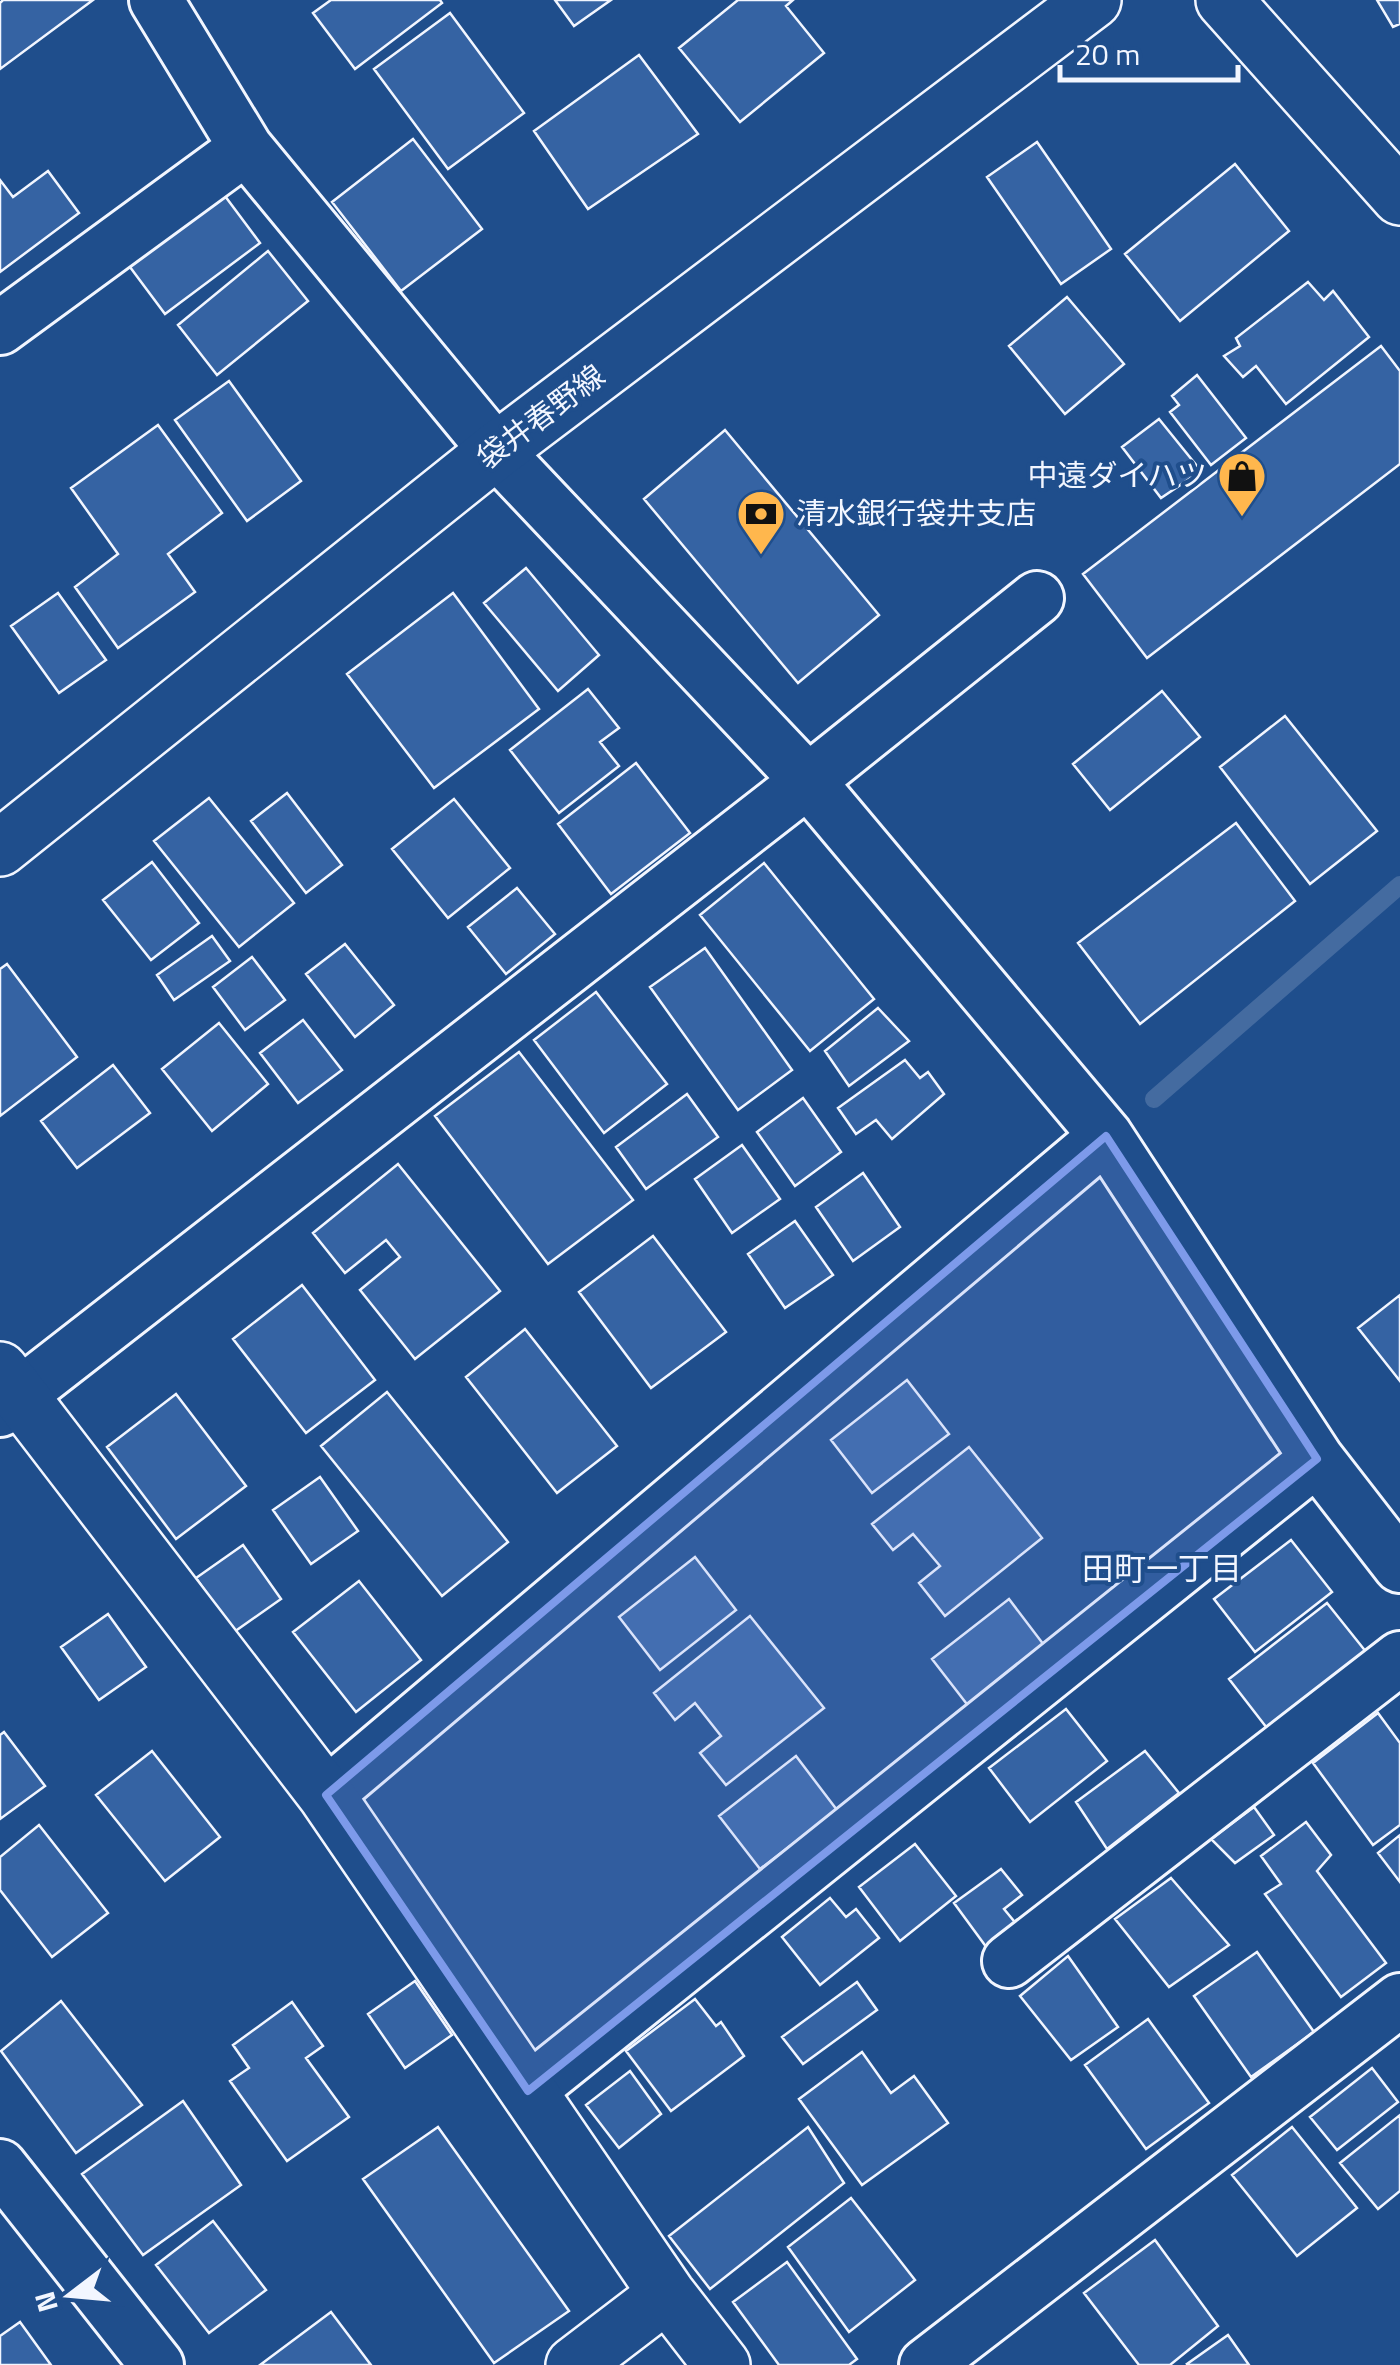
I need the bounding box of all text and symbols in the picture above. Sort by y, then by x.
scale bar [1060,20,1238,82]
text: 20 m [1075,31,1140,77]
street label: 袋井春野線 [467,353,614,480]
shop icon: 中遠ダイハツ [1216,450,1268,518]
place label: 中遠ダイハツ [1028,452,1207,498]
bank icon: 清水銀行袋井支店 [735,488,787,556]
place label: 清水銀行袋井支店 [796,490,1036,536]
district label: 田町一丁目 [1082,1544,1242,1592]
north arrow [20,2245,120,2345]
text: N [22,2287,69,2317]

